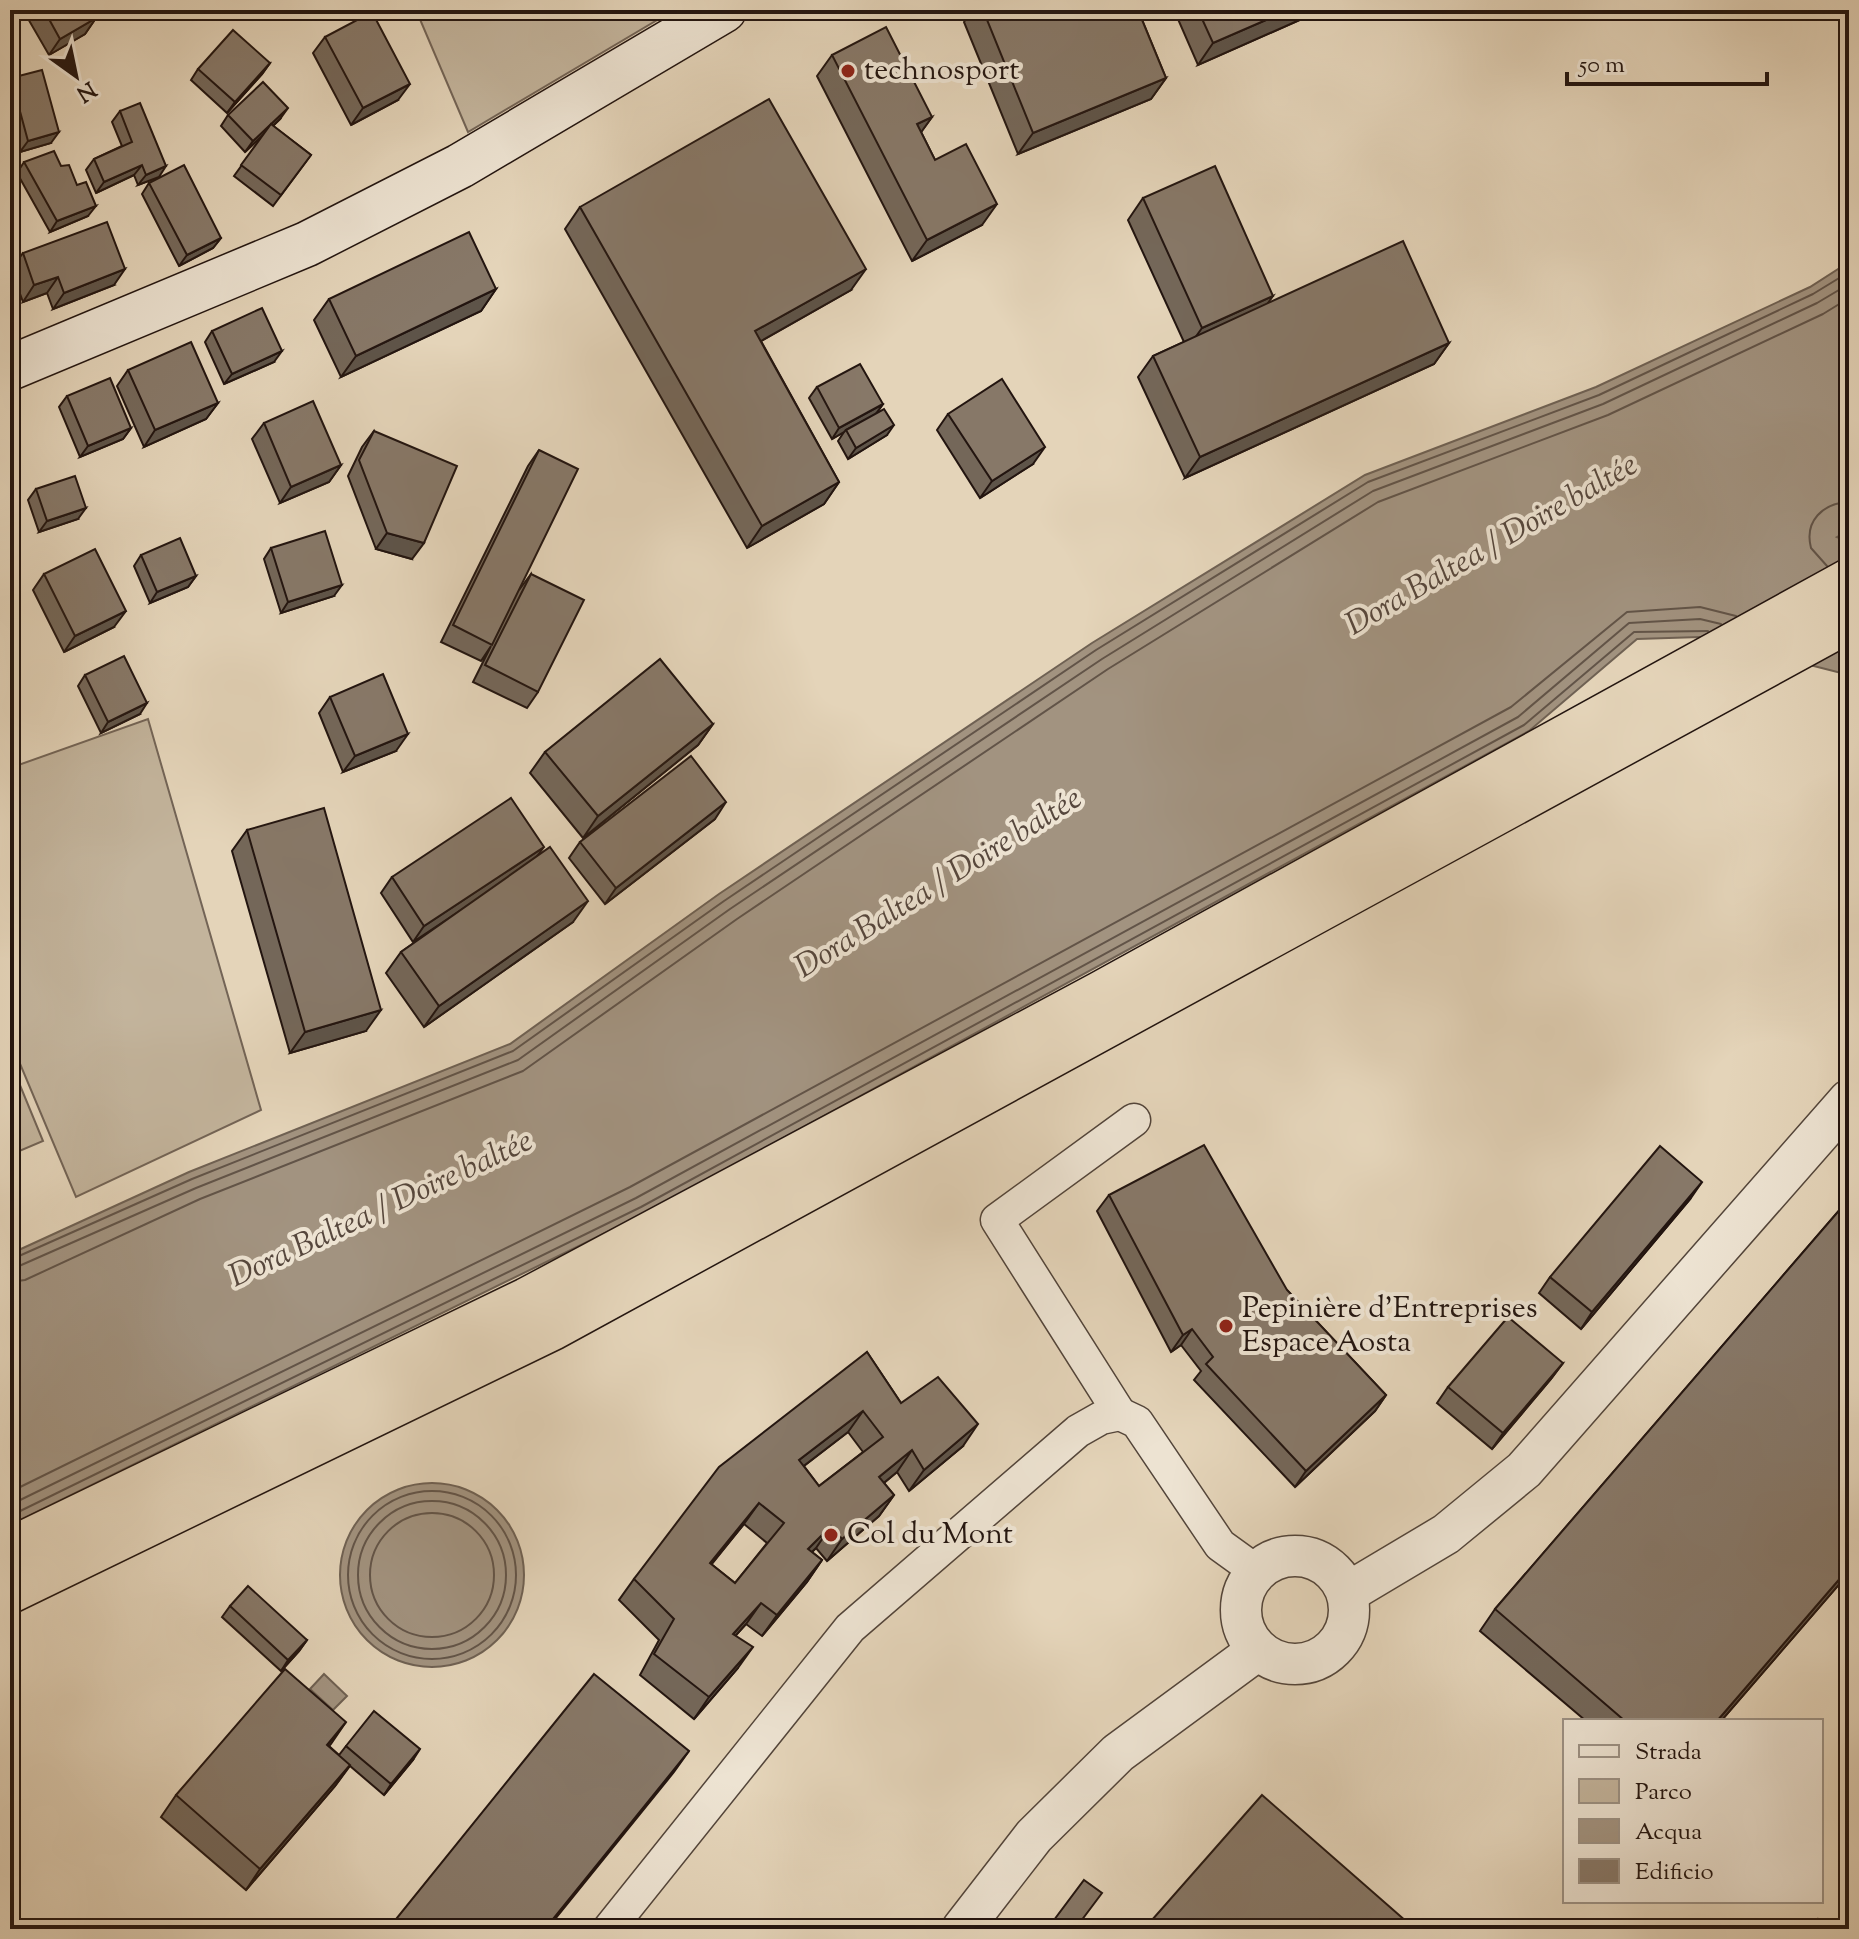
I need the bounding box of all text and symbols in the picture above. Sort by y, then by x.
north arrow [36,36,116,116]
scale bar [1567,36,1767,86]
text: 50 m [1577,49,1625,83]
place label: technosport [864,50,1019,93]
marker: technosport [839,62,857,80]
text: N [69,72,101,109]
water label: Dora Baltea / Doire baltée [1337,443,1647,649]
water label: Dora Baltea / Doire baltée [787,777,1091,991]
water label: Dora Baltea / Doire baltée [222,1119,540,1301]
place label: Pepinière d'Entreprises Espace Aosta [1242,1288,1537,1365]
marker: Pepinière d'Entreprises Espace Aosta [1217,1317,1235,1335]
place label: Col du Mont [847,1514,1013,1557]
marker: Col du Mont [822,1526,840,1544]
legend [1563,1719,1823,1903]
text: Strada [1635,1736,1702,1770]
text: Parco [1635,1776,1692,1810]
text: Acqua [1635,1816,1702,1850]
text: Edificio [1635,1856,1714,1890]

